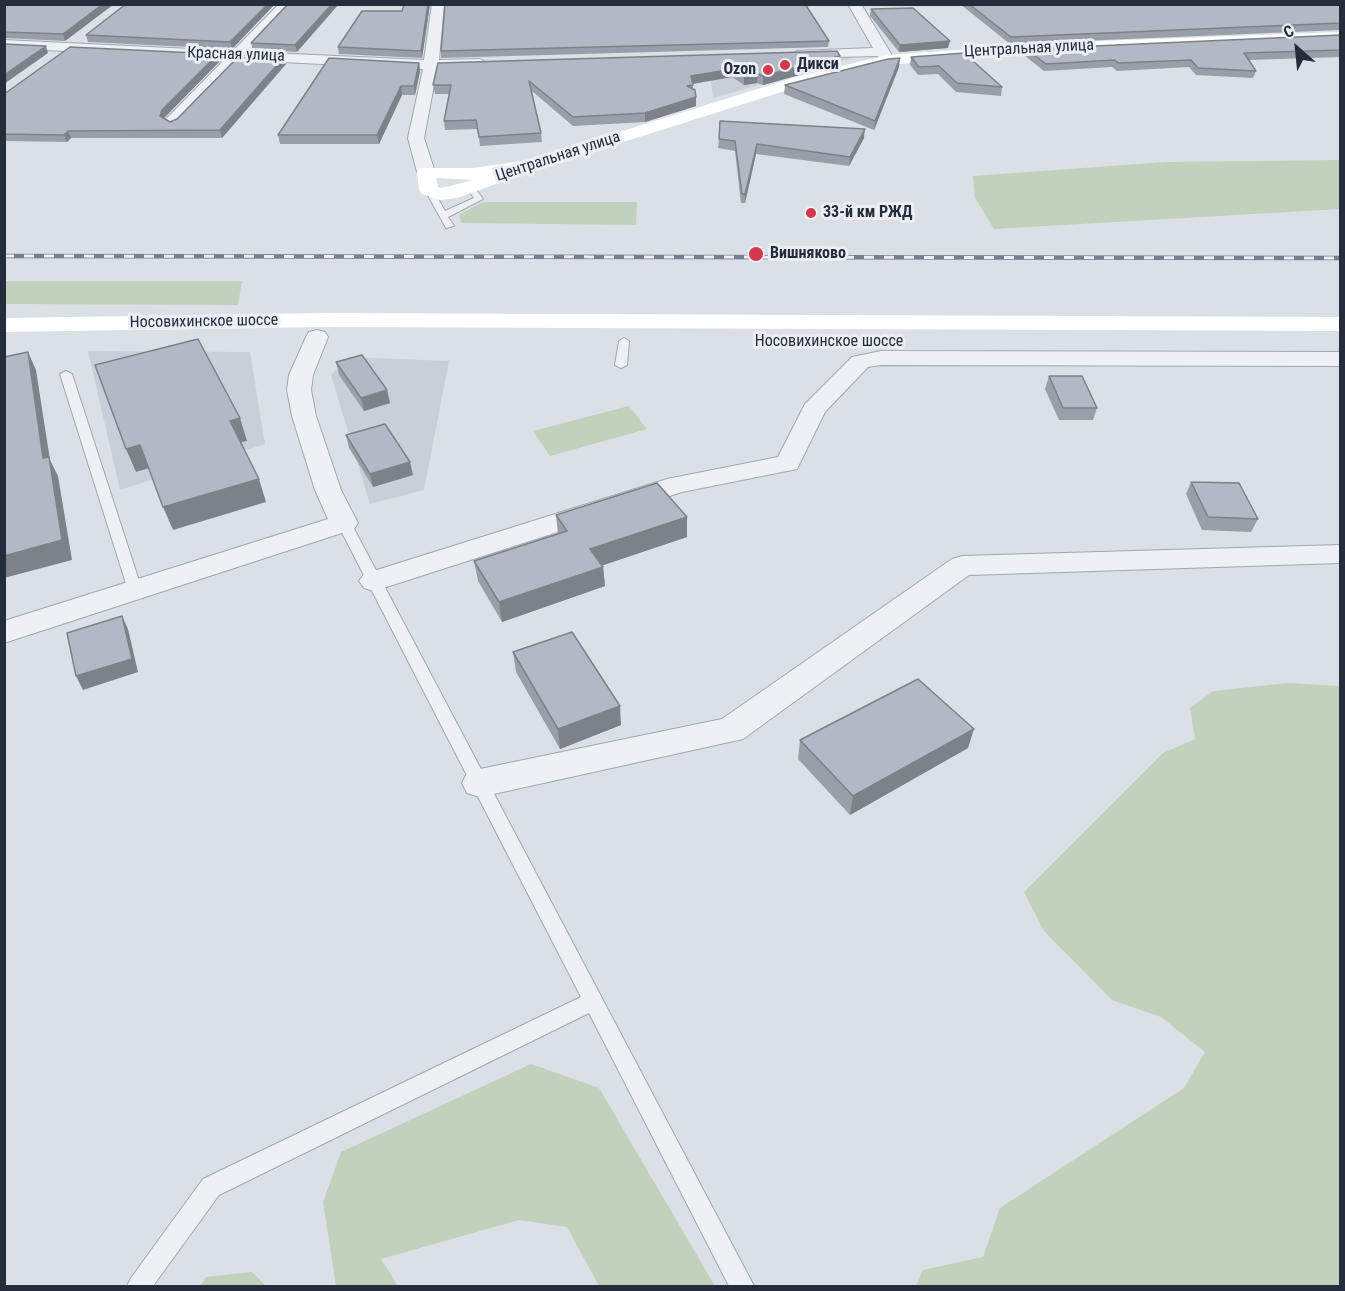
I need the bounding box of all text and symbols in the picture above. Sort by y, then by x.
north arrow [1267,18,1327,78]
text: С [1280,21,1297,42]
street label: Центральная улица [964,36,1094,62]
street label: Красная улица [187,44,285,66]
place label: Дикси [797,55,839,75]
marker: Дикси [778,58,792,72]
place label: Ozon [723,60,756,80]
marker: Ozon [761,63,775,77]
street label: Центральная улица [493,128,623,186]
place label: 33-й км РЖД [823,203,912,223]
marker: 33-й км РЖД [804,206,818,220]
place label: Вишняково [770,244,846,264]
marker: Вишняково [747,245,765,263]
street label: Носовихинское шоссе [130,311,278,333]
street label: Носовихинское шоссе [755,332,903,352]

